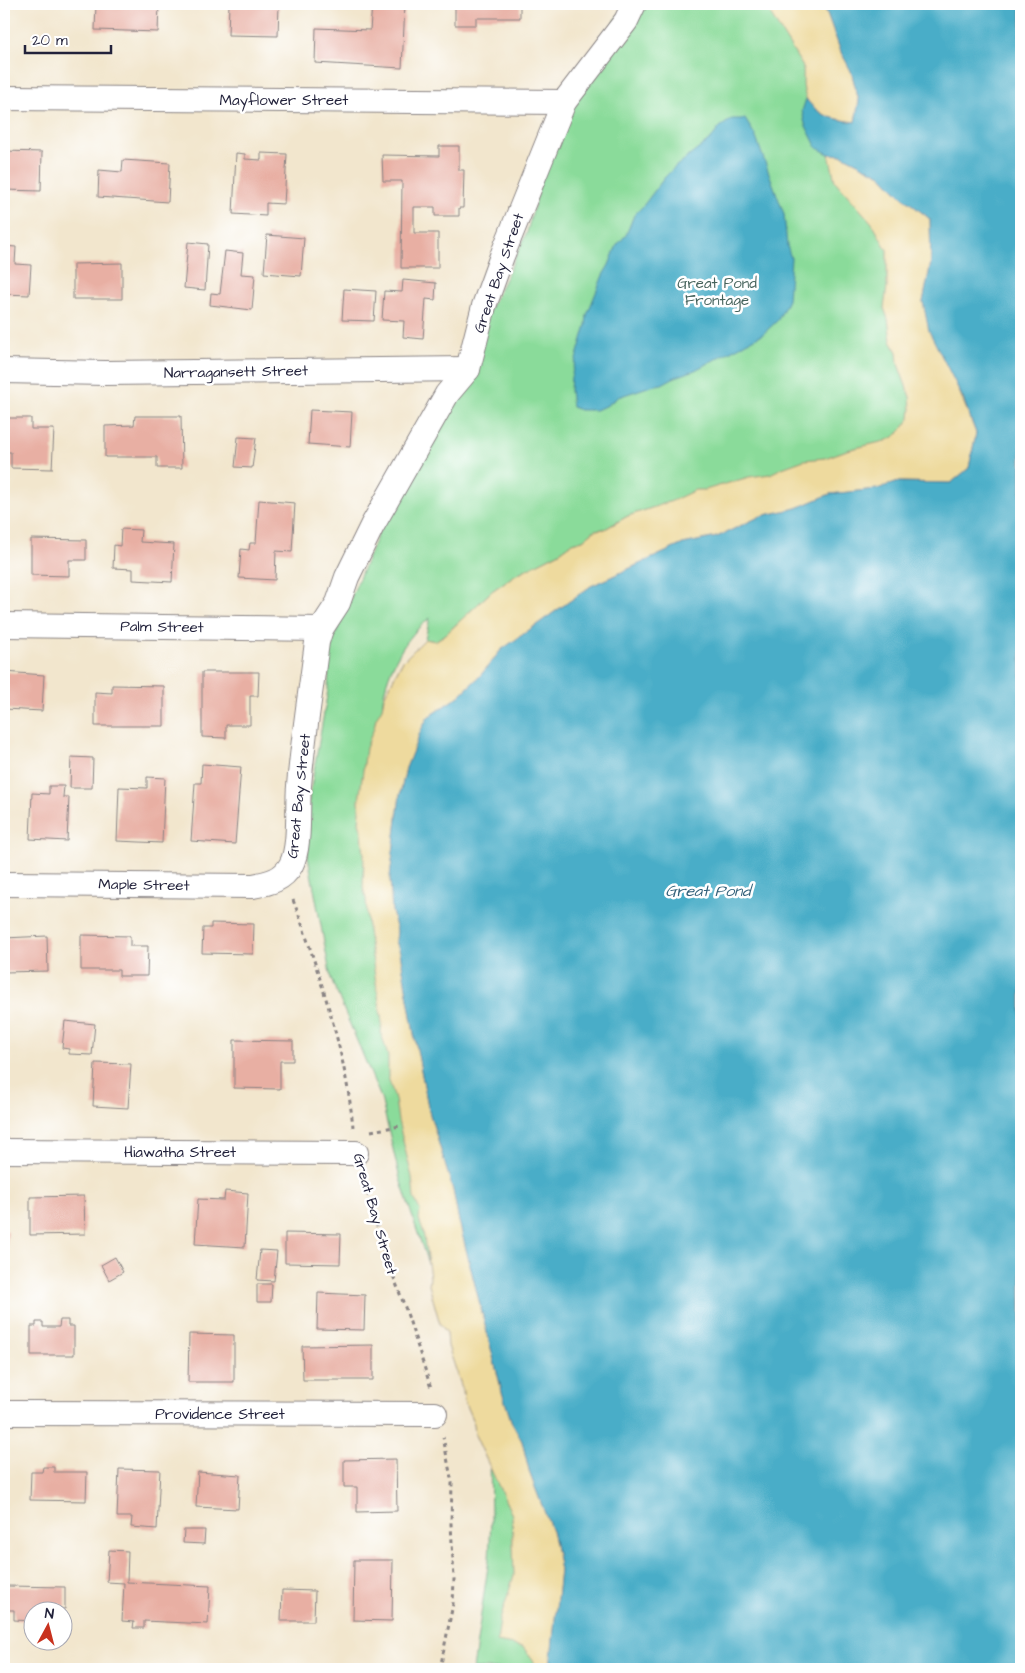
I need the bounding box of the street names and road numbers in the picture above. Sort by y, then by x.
street label: Mayflower Street [220,90,348,112]
street label: Great Bay Street [469,210,530,336]
street label: Narragansett Street [164,360,308,385]
street label: Palm Street [120,616,204,638]
street label: Great Bay Street [282,733,317,860]
street label: Maple Street [98,874,190,896]
street label: Hiawatha Street [124,1142,236,1163]
street label: Great Bay Street [347,1151,402,1277]
street label: Providence Street [155,1404,285,1425]

